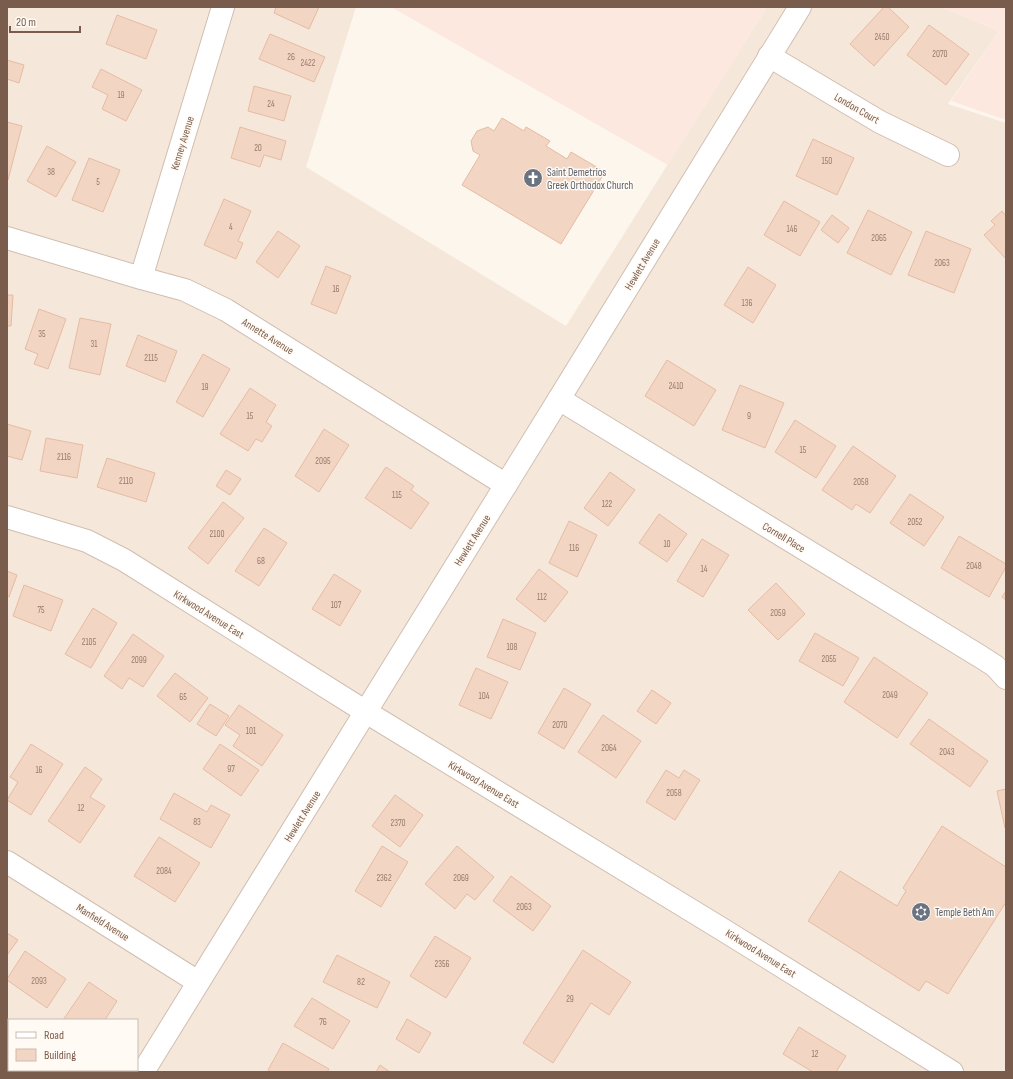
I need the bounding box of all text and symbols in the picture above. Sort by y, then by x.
scale bar [10,8,80,34]
text: 20 m [16,15,36,30]
house number: 2450 [874,32,890,43]
house number: 2070 [932,49,948,60]
house number: 26 [287,52,295,63]
house number: 2422 [301,58,316,69]
house number: 19 [117,90,125,101]
street label: London Court [832,90,882,127]
house number: 24 [267,99,275,110]
street label: Kenney Avenue [168,115,197,172]
house number: 20 [254,143,262,154]
house number: 150 [822,156,832,167]
place label: Saint Demetrios Greek Orthodox Church [547,166,634,192]
house number: 38 [47,167,55,178]
church icon: Saint Demetrios Greek Orthodox Church [522,167,544,189]
house number: 5 [96,177,100,188]
house number: 4 [229,222,233,233]
house number: 146 [787,224,797,235]
house number: 2065 [871,233,887,244]
street label: Hewlett Avenue [622,236,663,292]
house number: 2063 [934,258,950,269]
house number: 16 [332,284,340,295]
house number: 136 [742,298,752,309]
street label: Annette Avenue [239,315,296,357]
house number: 35 [38,329,46,340]
house number: 31 [91,339,98,350]
house number: 2115 [144,353,158,364]
house number: 2410 [669,381,683,392]
house number: 19 [201,382,209,393]
house number: 15 [247,411,254,422]
house number: 9 [747,411,751,422]
house number: 15 [800,445,807,456]
house number: 2116 [57,452,71,463]
house number: 2095 [315,456,331,467]
house number: 2110 [119,476,133,487]
house number: 2058 [853,477,869,488]
house number: 115 [392,490,402,501]
house number: 122 [602,499,613,510]
street label: Hewlett Avenue [452,512,493,568]
house number: 2052 [907,517,923,528]
street label: Cornell Place [760,520,808,555]
house number: 2100 [210,529,224,540]
house number: 10 [663,539,671,550]
house number: 116 [569,543,579,554]
house number: 68 [257,556,265,567]
house number: 2048 [966,561,982,572]
house number: 14 [701,564,708,575]
street label: Kirkwood Avenue East [171,588,247,642]
house number: 112 [537,592,547,603]
house number: 107 [331,600,342,611]
house number: 75 [37,605,45,616]
house number: 2059 [770,608,786,619]
house number: 2105 [82,637,97,648]
house number: 108 [506,642,518,653]
house number: 2055 [822,654,837,665]
house number: 2099 [131,655,147,666]
house number: 2049 [882,690,898,701]
house number: 104 [479,691,490,702]
house number: 65 [179,692,187,703]
house number: 2070 [552,720,568,731]
house number: 101 [246,726,257,737]
house number: 2064 [601,743,617,754]
house number: 2043 [939,747,955,758]
street label: Kirkwood Avenue East [446,758,522,811]
house number: 97 [227,764,235,775]
house number: 16 [35,765,43,776]
street label: Hewlett Avenue [282,788,323,844]
house number: 2058 [666,788,682,799]
house number: 12 [78,803,85,814]
house number: 83 [193,817,201,828]
house number: 2370 [390,818,406,829]
house number: 2084 [156,866,172,877]
house number: 2362 [376,873,392,884]
house number: 2069 [453,873,469,884]
street label: Manfield Avenue [74,901,132,944]
synagogue icon: Temple Beth Am [910,901,932,923]
house number: 2063 [516,902,532,913]
place label: Temple Beth Am [935,906,994,919]
street label: Kirkwood Avenue East [723,927,799,981]
house number: 2356 [434,959,450,970]
house number: 2093 [31,976,47,987]
house number: 82 [357,977,365,988]
house number: 29 [566,994,574,1005]
house number: 76 [319,1017,327,1028]
legend [8,1019,138,1071]
text: Road [44,1028,64,1043]
text: Building [44,1048,76,1063]
house number: 12 [812,1049,819,1060]

